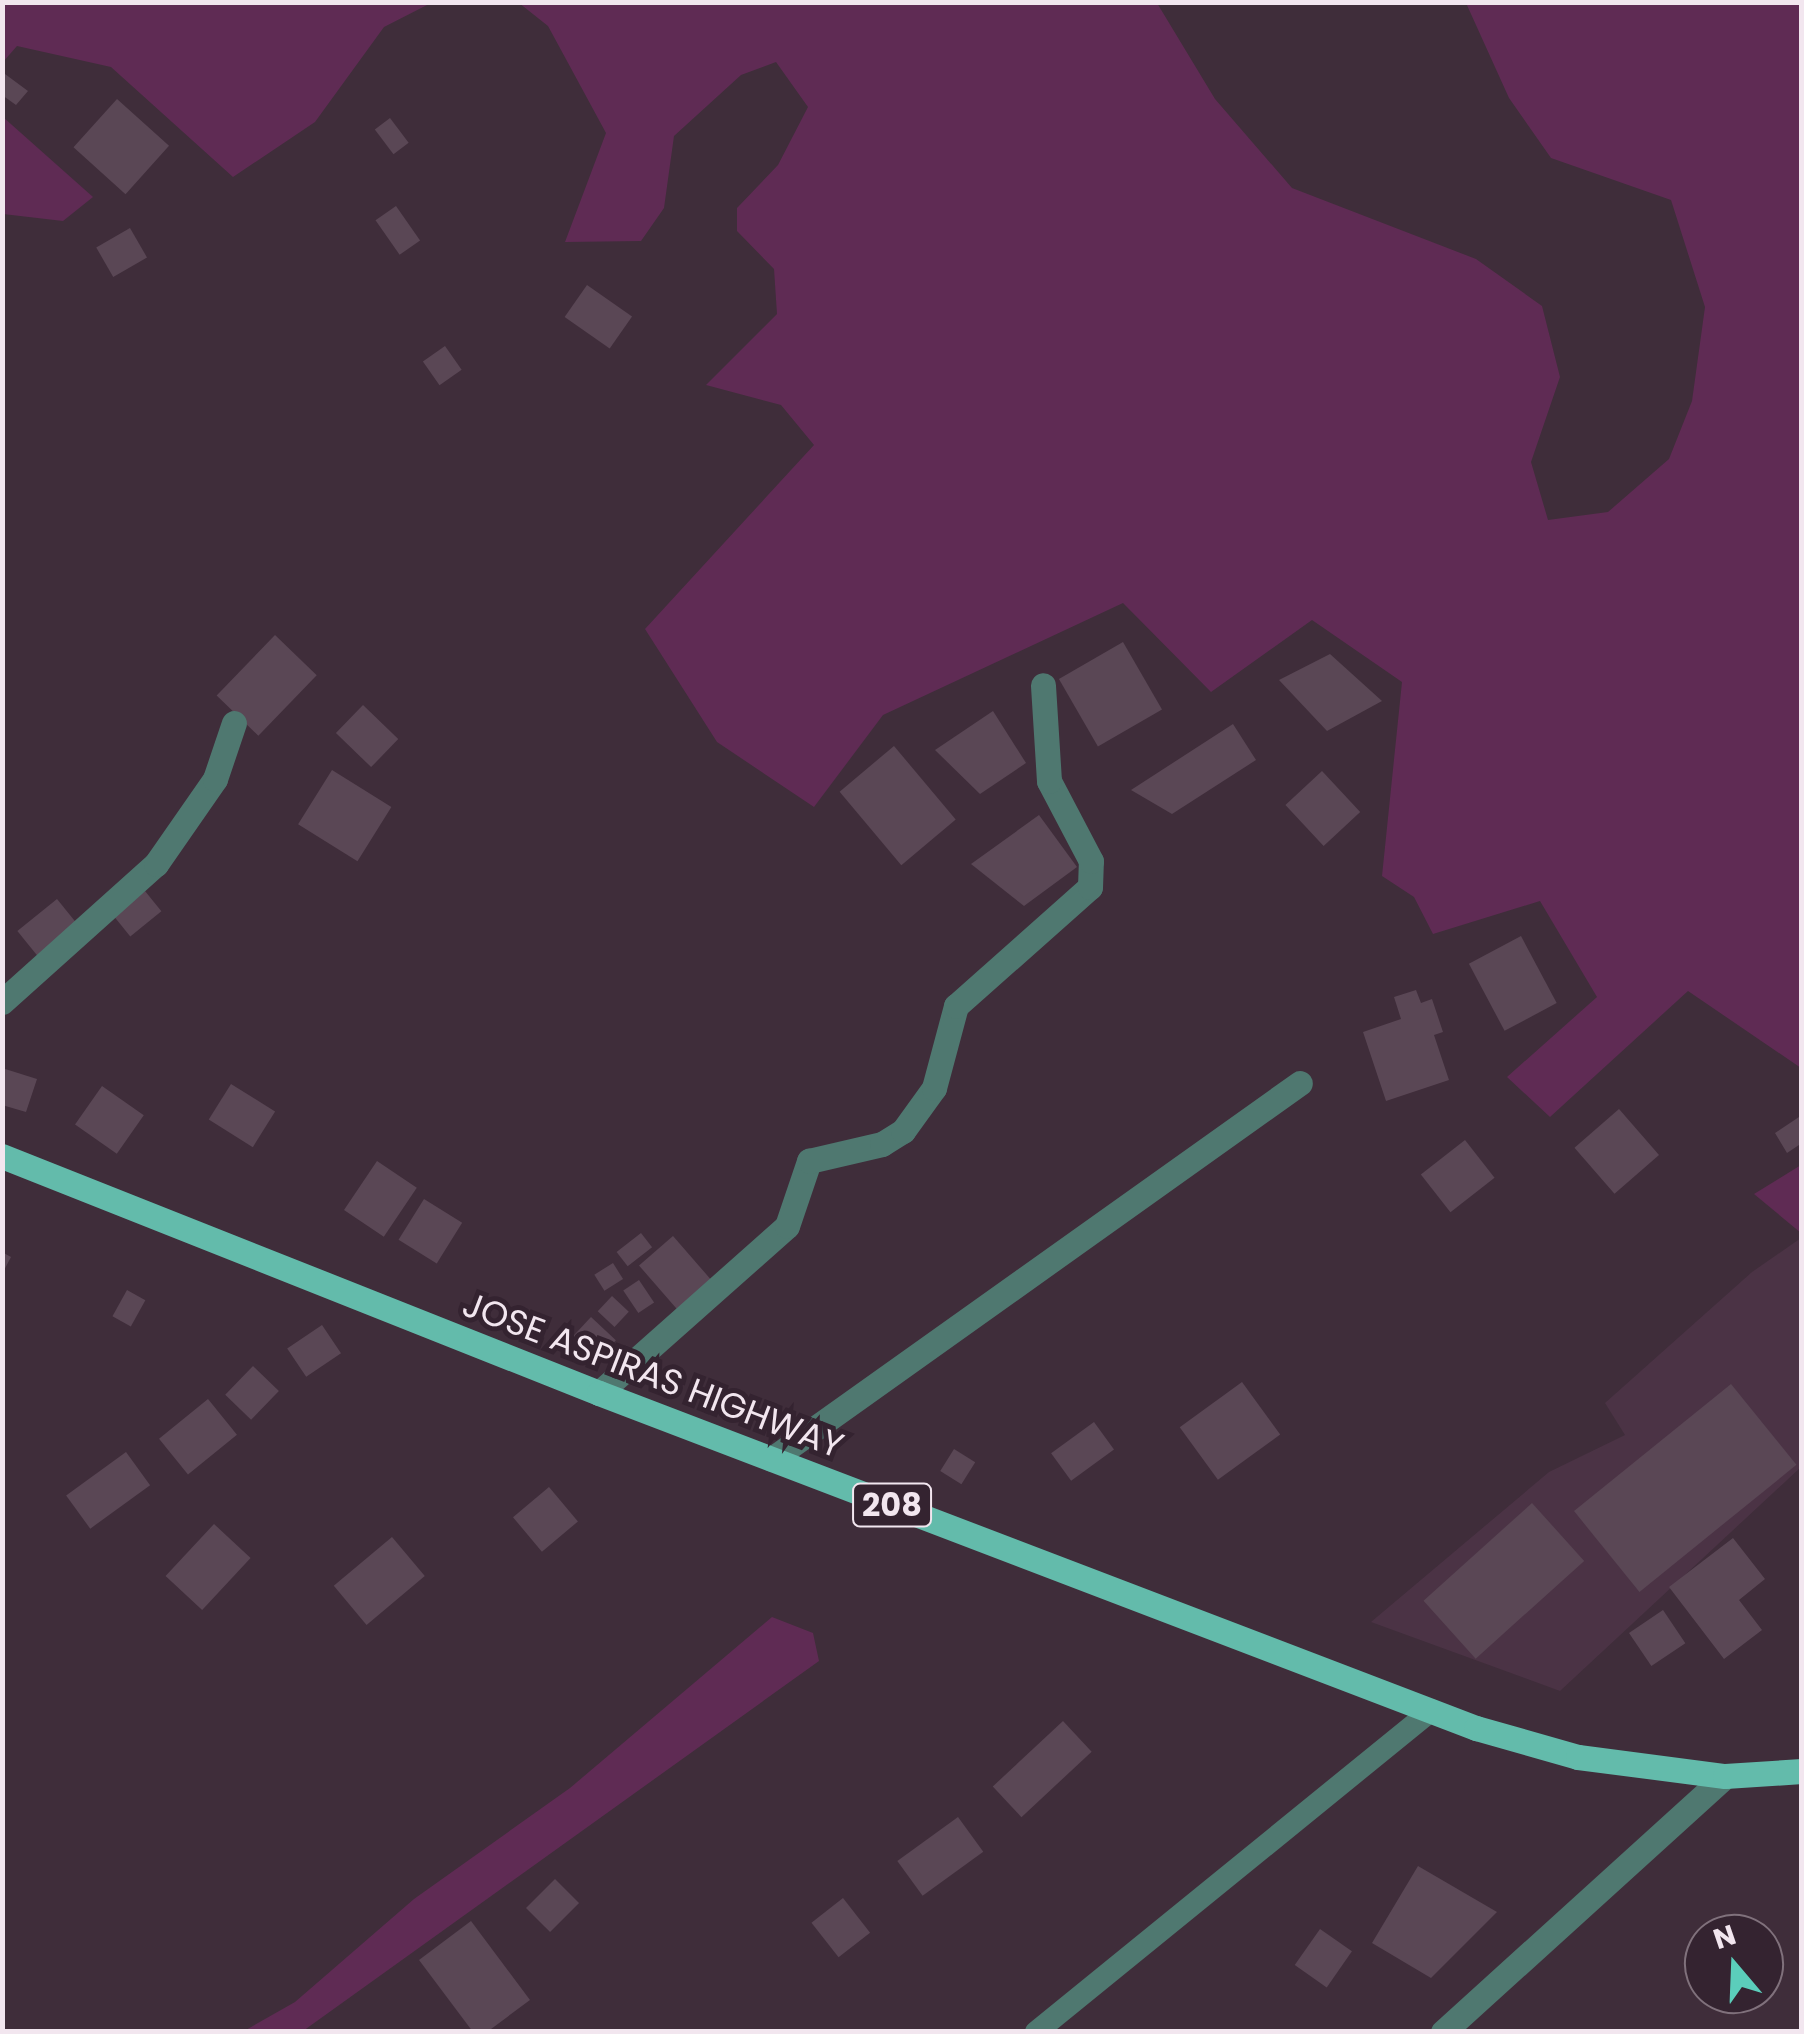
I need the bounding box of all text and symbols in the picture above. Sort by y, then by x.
street label: JOSE ASPIRAS HIGHWAY [457,1283,849,1467]
road number: 208 [852,1478,932,1532]
north arrow [1684,1914,1784,2014]
text: N [1708,1915,1741,1959]

